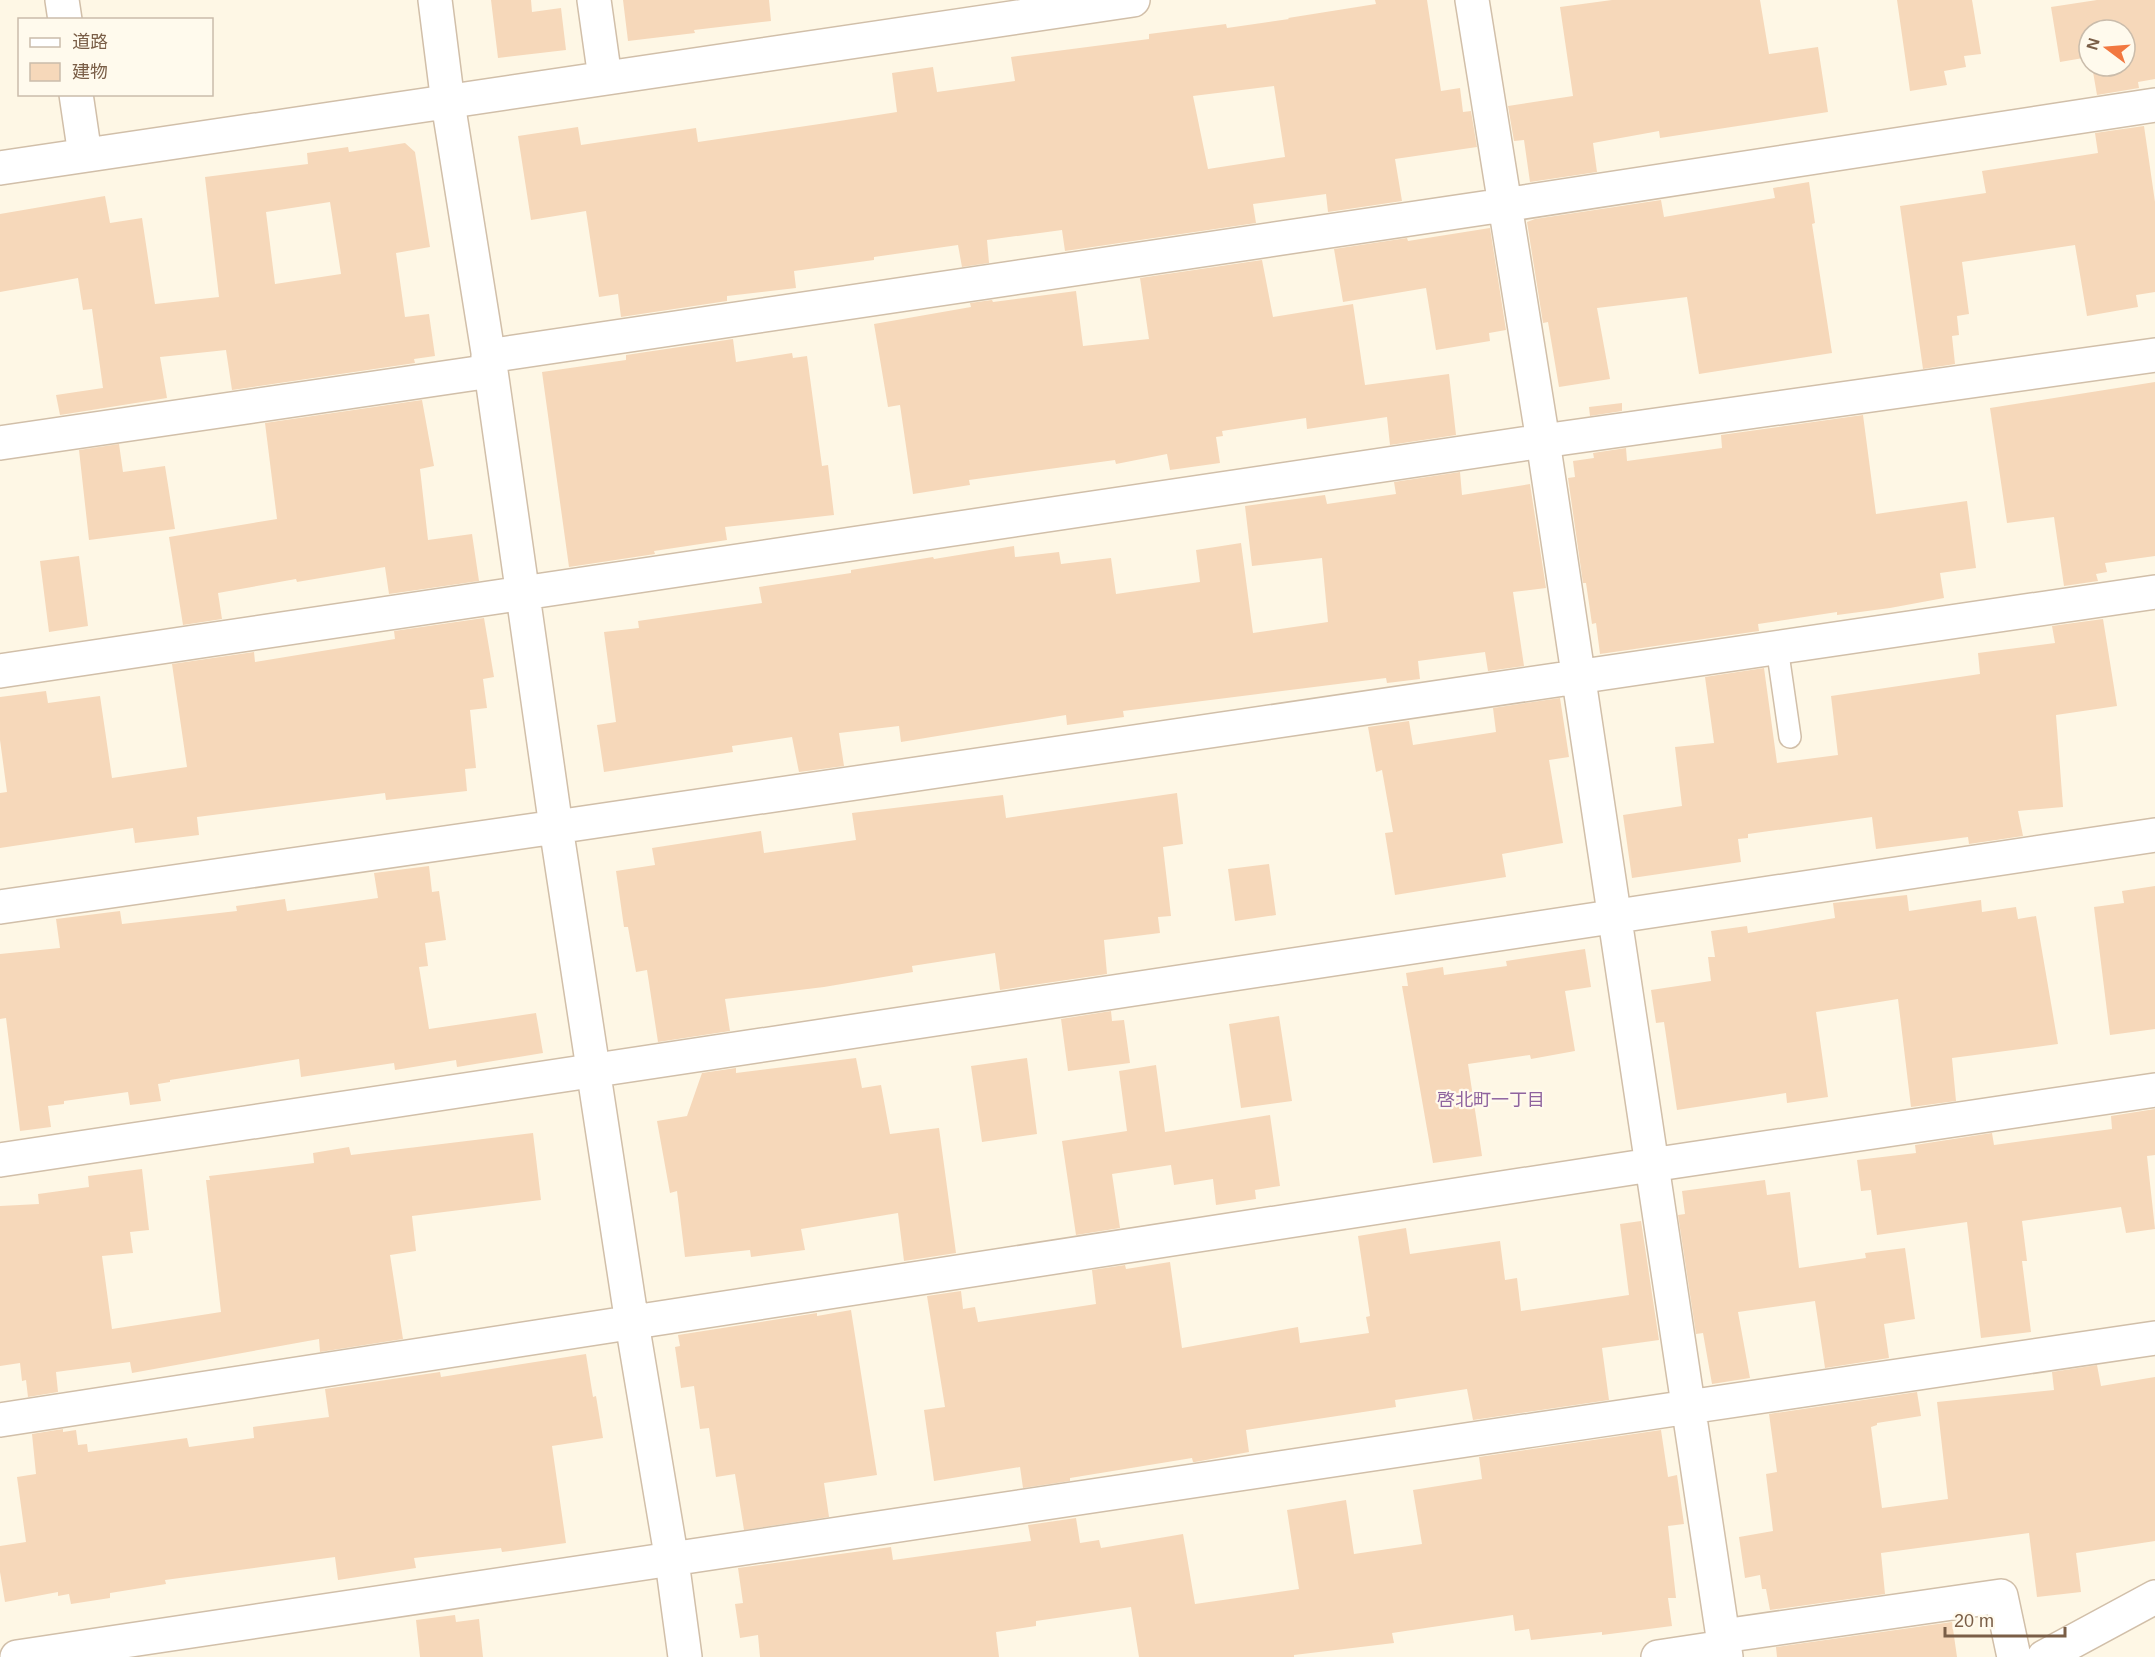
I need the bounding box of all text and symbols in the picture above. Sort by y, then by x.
legend [18,18,213,96]
north arrow [2077,18,2137,78]
text: 道路 [72,32,108,52]
text: N [2083,36,2103,52]
text: 建物 [72,62,108,82]
district label: 啓北町一丁目 [1437,1090,1545,1110]
scale bar [1945,1600,2065,1638]
text: 20 m [1954,1611,1994,1631]

